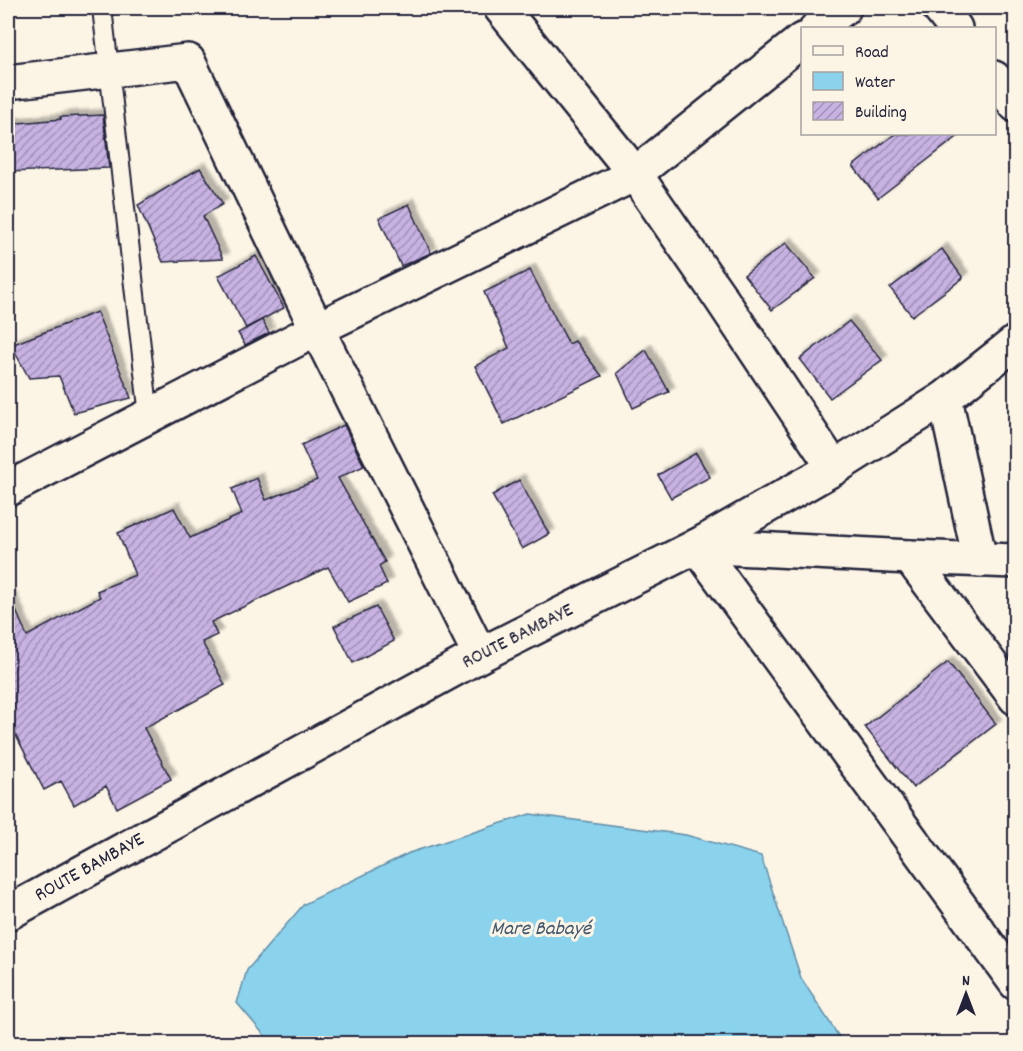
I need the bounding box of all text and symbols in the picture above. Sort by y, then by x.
legend [801,27,996,135]
text: Road [855,41,889,66]
text: Water [855,71,895,96]
text: Building [855,101,907,126]
street label: ROUTE BAMBAYE [458,597,578,677]
street label: ROUTE BAMBAYE [30,826,150,910]
water label: Mare Babayé [491,915,594,945]
north arrow [936,964,996,1024]
text: N [962,970,970,993]

